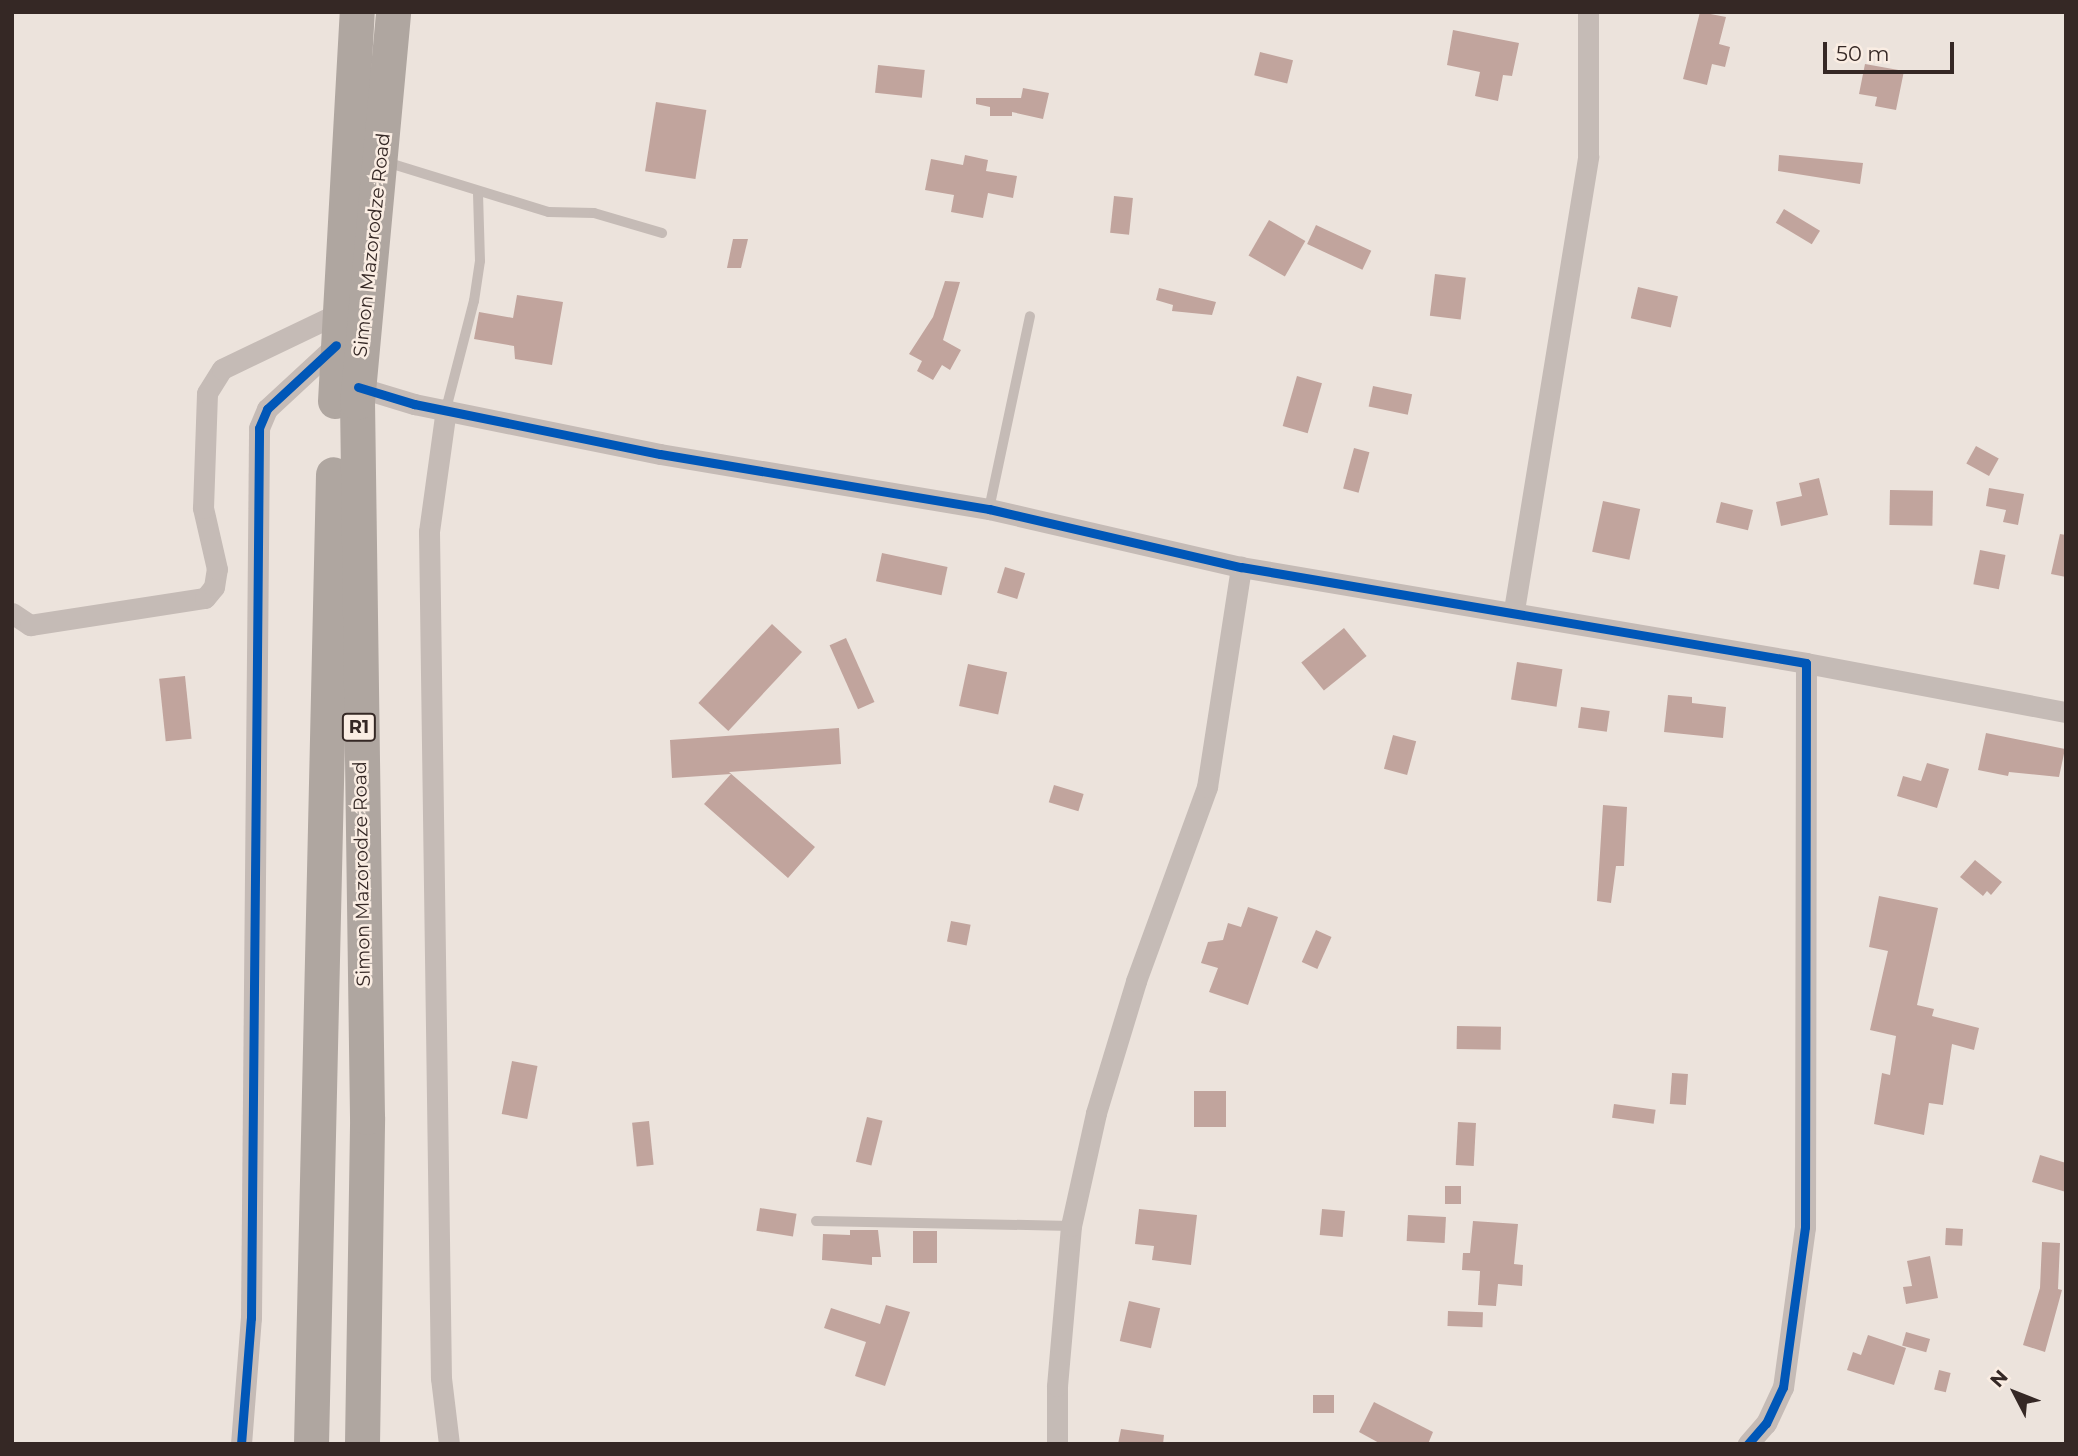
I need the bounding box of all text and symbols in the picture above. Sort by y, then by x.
scale bar [1826,28,1957,72]
text: 50 m [1836,41,1890,66]
street label: Simon Mazorodze Road [349,132,395,358]
road number: R1 [342,712,376,742]
street label: Simon Mazorodze Road [349,761,375,987]
north arrow [1980,1358,2050,1428]
text: N [1985,1365,2013,1392]

